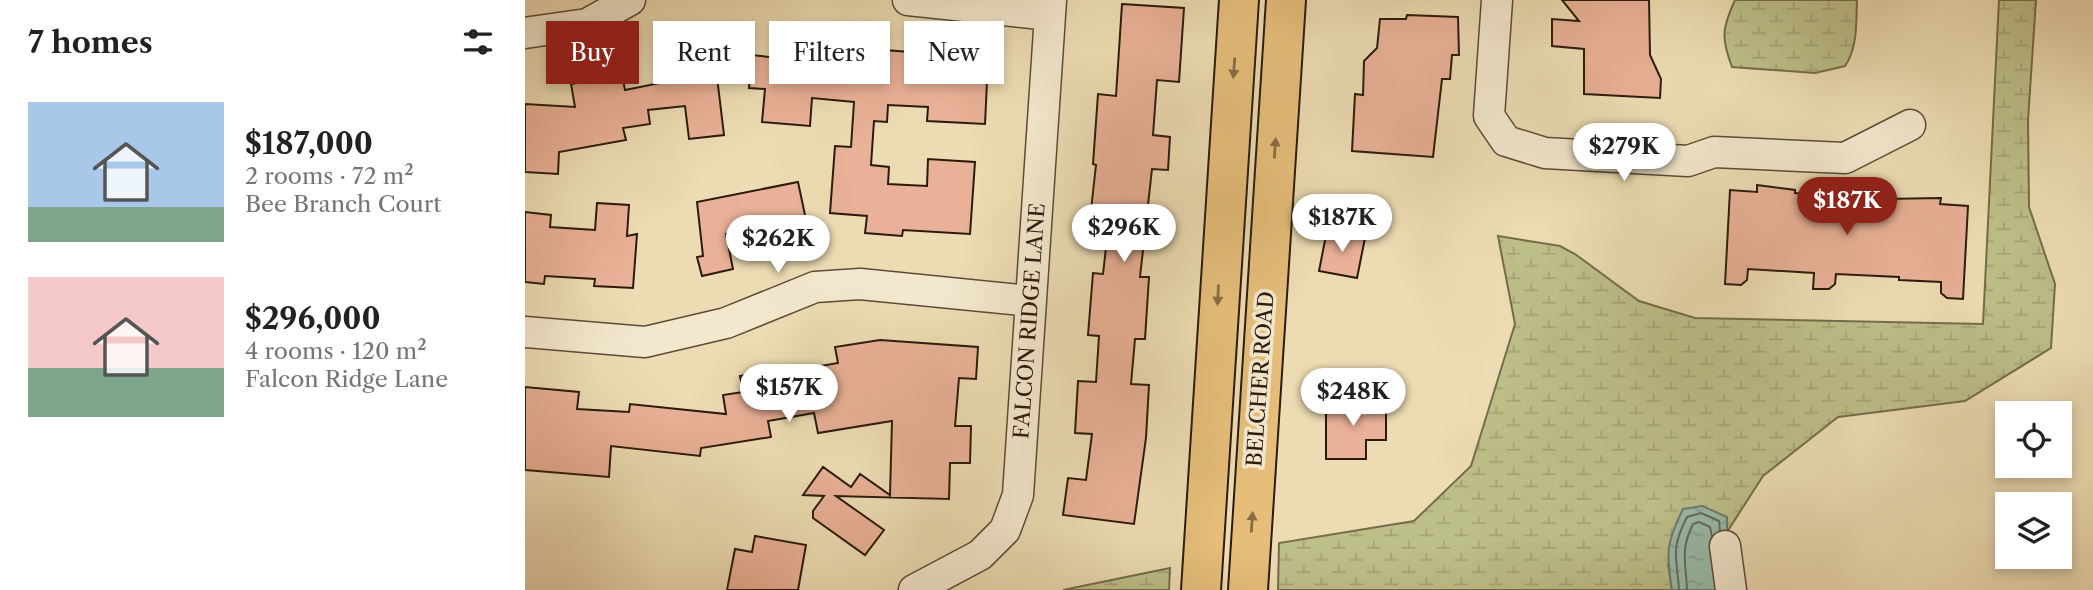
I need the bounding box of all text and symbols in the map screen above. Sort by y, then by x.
chip: Buy [546,21,639,84]
chip: Rent [653,21,755,84]
chip: Filters [769,21,890,84]
chip: New [904,21,1004,84]
icon: filters [459,23,497,61]
text: 7 homes [28,24,153,61]
one-way arrow [1228,57,1239,79]
pin: $279K [1575,124,1673,183]
text: $187,000 [245,125,373,162]
icon: home [84,130,168,214]
text: $279K [1589,132,1659,160]
one-way arrow [1270,137,1281,159]
text: 2 rooms · 72 m² [245,162,414,190]
pin: $187K [1798,177,1896,237]
text: $187K [1813,186,1881,214]
text: Bee Branch Court [245,190,441,218]
pin: $187K [1293,194,1391,254]
street label: FALCON RIDGE LANE [1008,202,1050,440]
text: $187K [1308,203,1376,231]
pin: $296K [1075,204,1173,264]
text: $296K [1088,213,1160,241]
pin: $262K [729,216,827,275]
text: $262K [742,224,814,252]
one-way arrow [1213,284,1224,306]
street label: BELCHER ROAD [1241,290,1279,468]
text: $296,000 [245,300,381,337]
icon: home [84,305,168,389]
text: 4 rooms · 120 m² [245,337,427,365]
pin: $157K [740,364,838,424]
text: Falcon Ridge Lane [245,365,448,393]
pin: $248K [1304,368,1402,428]
text: $157K [756,373,822,401]
text: $248K [1317,377,1389,405]
map controls [1995,401,2072,569]
button: locate [1995,401,2072,478]
button: layers [1995,492,2072,569]
one-way arrow [1246,511,1257,533]

